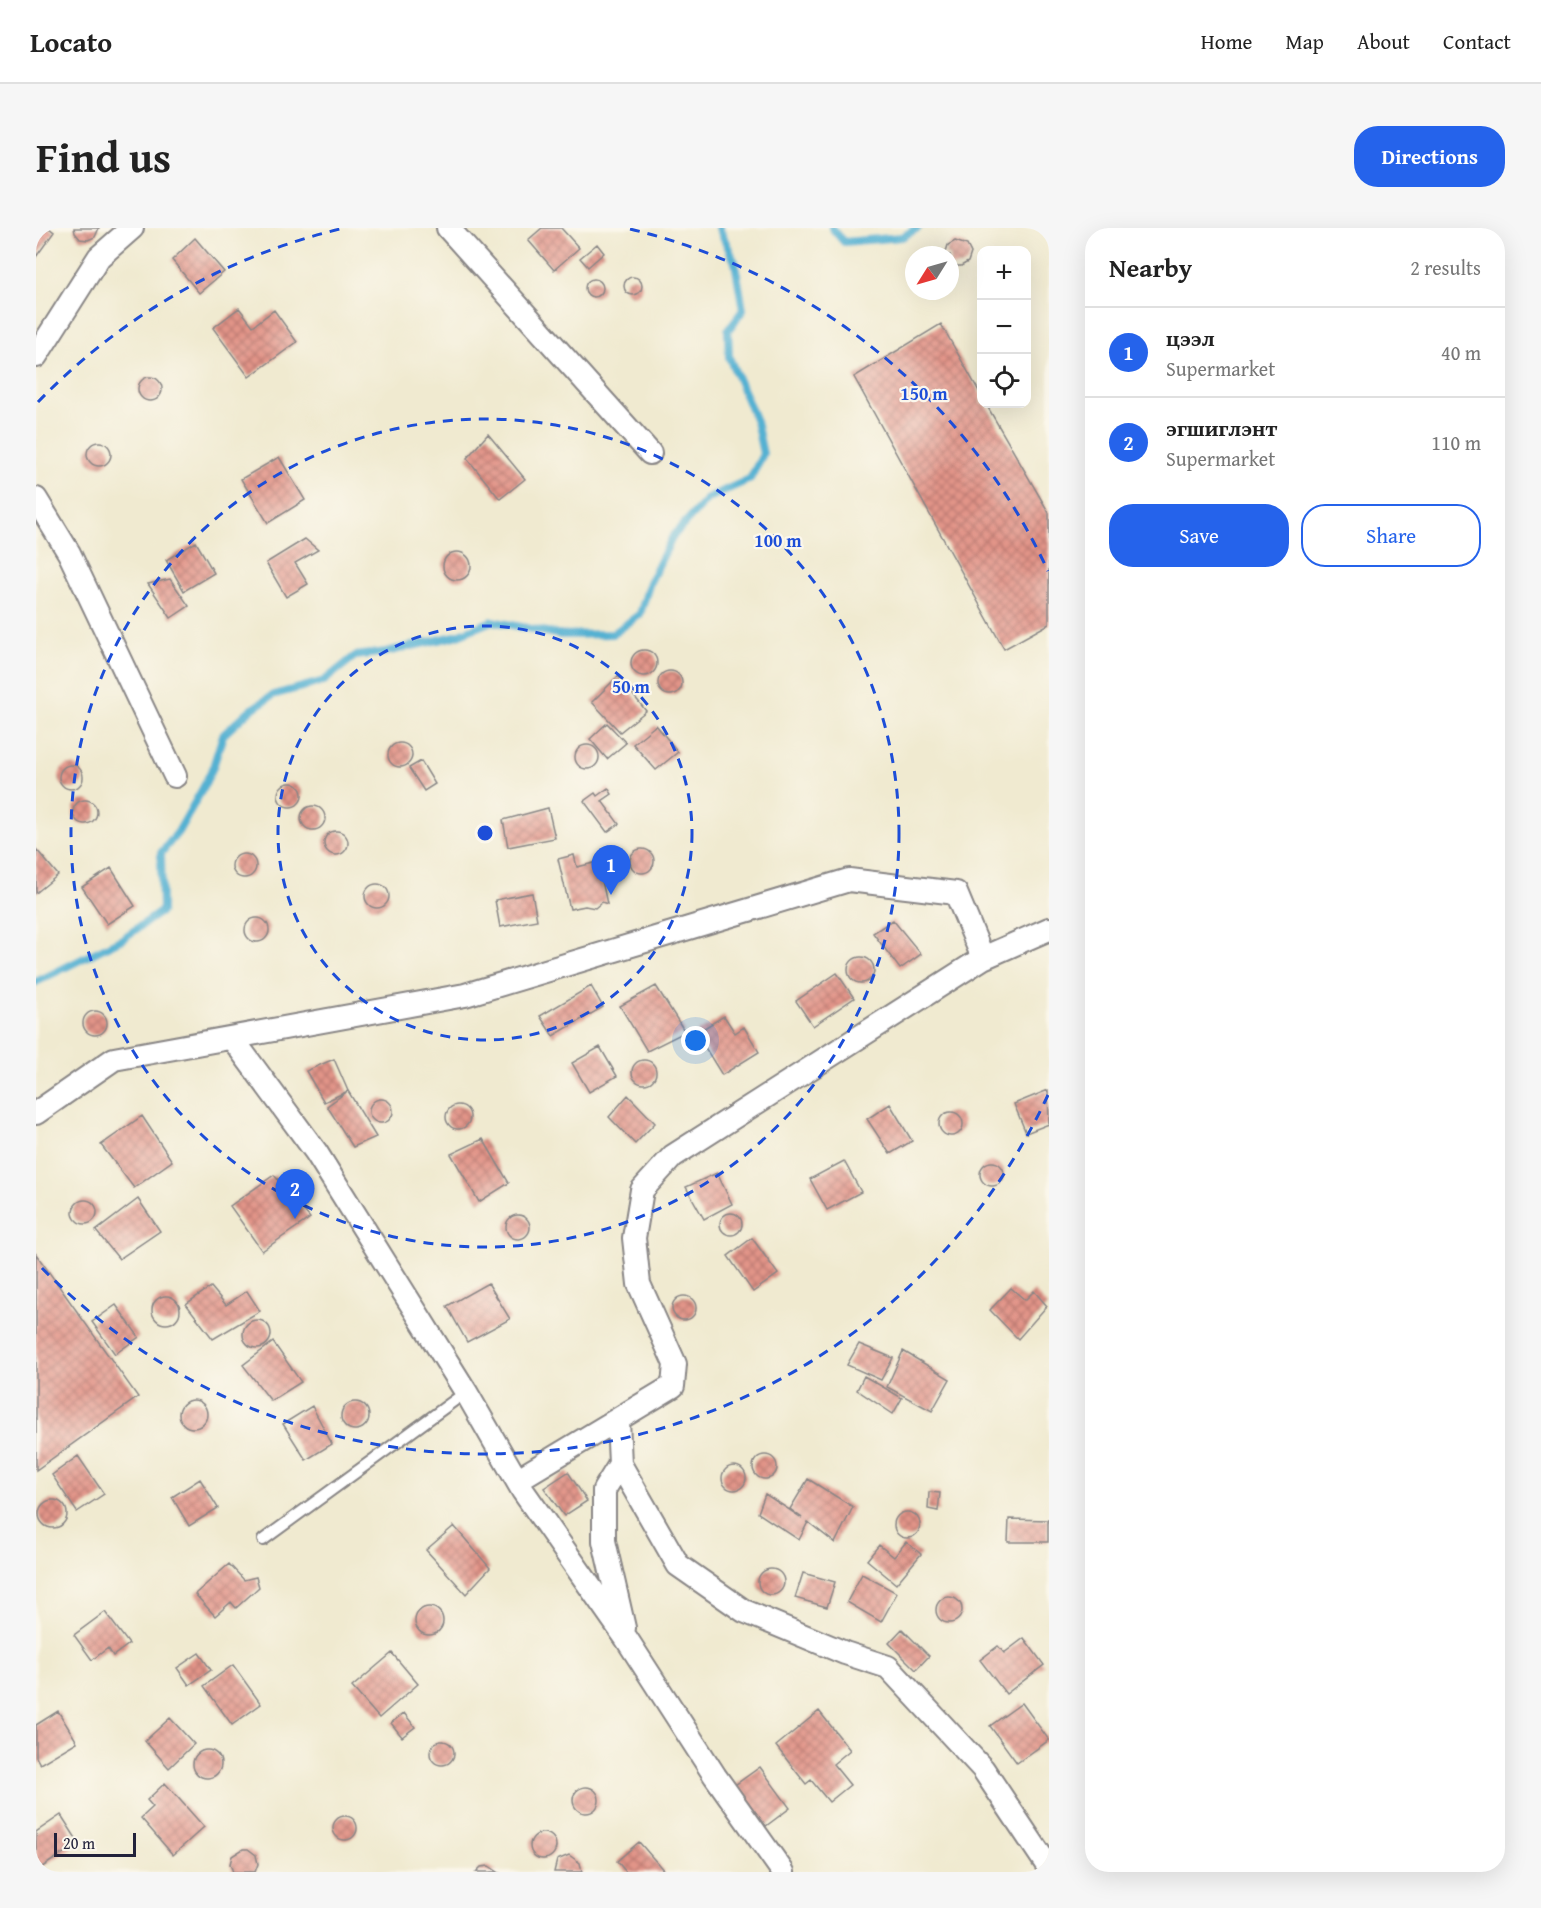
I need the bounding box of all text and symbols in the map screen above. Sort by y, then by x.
text: Locato [30,21,112,62]
text: Home [1201,26,1252,57]
text: Map [1285,26,1324,57]
text: About [1357,26,1410,57]
text: Contact [1443,26,1511,57]
text: Find us [36,126,171,187]
button: Directions [1354,126,1505,187]
north arrow [905,246,959,300]
map controls [977,246,1031,408]
button: + [977,246,1031,300]
text: Nearby [1109,248,1192,287]
text: 2 results [1410,253,1481,282]
button: − [977,300,1031,354]
text: цээл [1166,322,1215,354]
text: 1 [1123,338,1134,367]
text: 40 m [1441,338,1481,367]
button: locate [977,354,1031,408]
text: Supermarket [1166,354,1275,383]
text: 150 m [900,380,948,407]
text: эгшиглэнт [1166,412,1277,444]
text: 2 [1123,428,1134,457]
text: 110 m [1431,428,1481,457]
text: Supermarket [1166,444,1275,473]
button: Save [1109,504,1289,567]
button: Share [1301,504,1481,567]
text: 100 m [754,527,802,554]
text: 50 m [612,673,651,700]
centre of rings [475,823,495,843]
pin: 1 [592,846,630,895]
your location [681,1026,710,1055]
pin: 2 [276,1170,314,1219]
scale bar [54,1830,136,1858]
text: 20 m [63,1831,95,1855]

